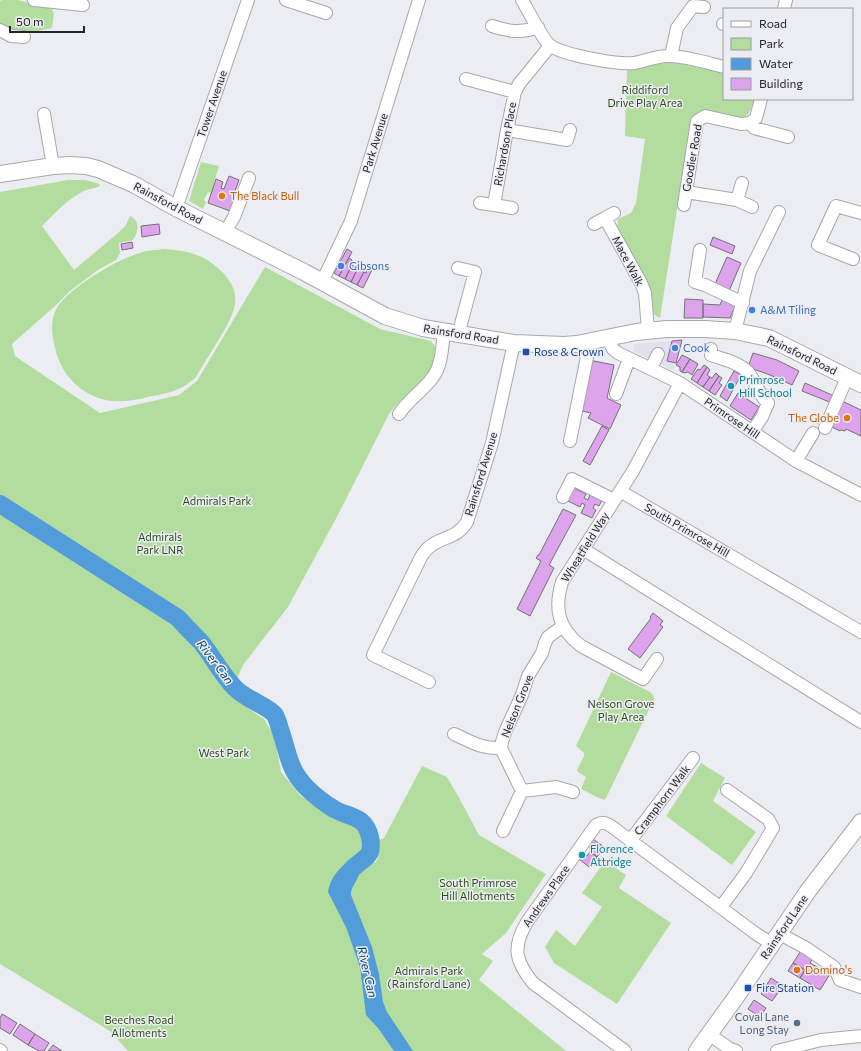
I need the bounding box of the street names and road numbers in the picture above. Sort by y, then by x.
street label: Tower Avenue [194,68,229,139]
street label: Richardson Place [491,101,518,187]
street label: Park Avenue [359,111,390,174]
street label: Goodier Road [679,123,704,193]
street label: Rainsford Road [132,179,205,226]
street label: Mace Walk [610,234,647,288]
street label: Rainsford Road [422,321,500,346]
street label: Rainsford Road [765,332,839,377]
street label: Primrose Hill [702,394,762,441]
street label: Rainsford Avenue [462,430,500,517]
street label: South Primrose Hill [642,500,732,559]
street label: Wheatfield Way [558,509,611,584]
street label: Nelson Grove [498,672,535,739]
street label: Cramphorn Walk [631,762,692,837]
street label: Andrews Place [519,862,572,929]
street label: Rainsford Lane [757,892,810,961]

